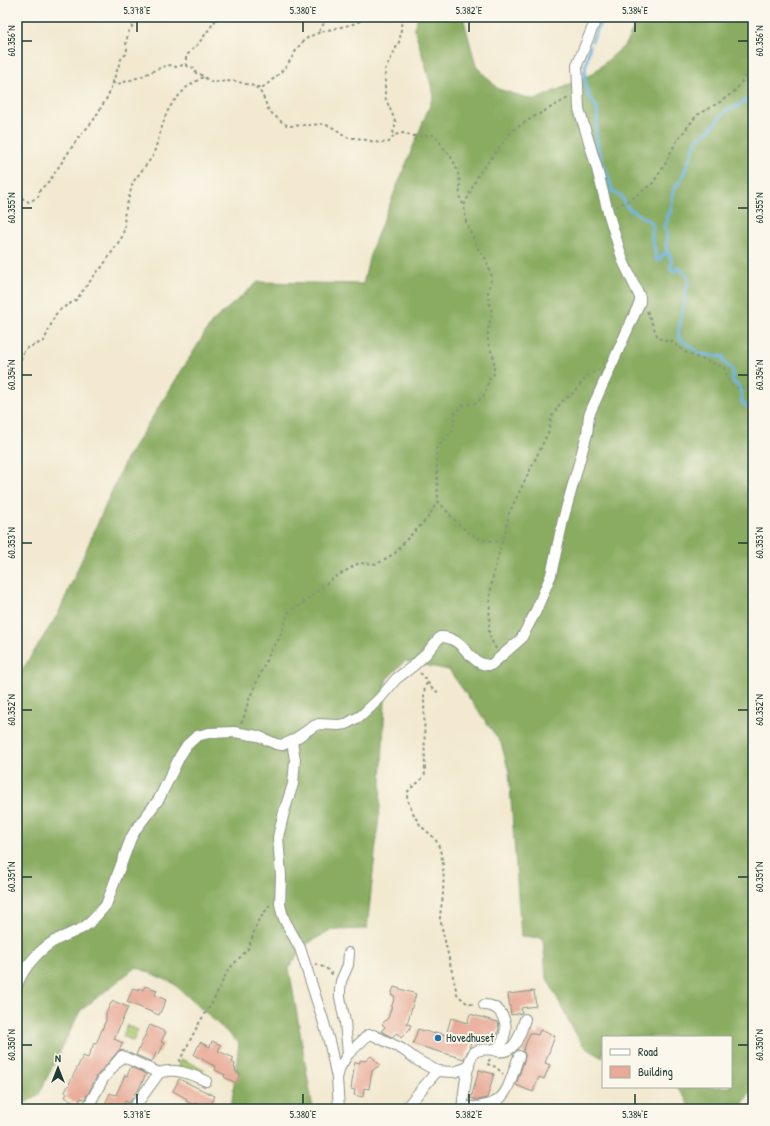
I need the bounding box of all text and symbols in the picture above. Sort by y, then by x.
text: 5.378°E [124,4,151,17]
text: 5.380°E [290,4,317,17]
text: 5.382°E [456,4,483,17]
text: 5.384°E [622,4,648,17]
text: 60.356°N [5,26,18,56]
text: 60.356°N [753,26,766,56]
text: 60.355°N [5,192,18,224]
text: 60.355°N [753,192,766,224]
text: 60.354°N [5,360,18,390]
text: 60.354°N [753,360,766,390]
text: 60.353°N [5,527,18,559]
text: 60.353°N [753,527,766,559]
text: 60.352°N [5,694,18,726]
text: 60.352°N [753,694,766,726]
text: 60.351°N [5,862,18,892]
text: 60.351°N [753,862,766,892]
text: 60.350°N [5,1029,18,1061]
place label: Hovedhuset [446,1029,495,1046]
text: 60.350°N [753,1029,766,1061]
marker: Hovedhuset [433,1033,443,1043]
legend [602,1036,732,1088]
text: Road [638,1043,658,1060]
north arrow [38,1048,78,1088]
text: N [55,1051,61,1065]
text: Building [638,1063,673,1080]
text: 5.378°E [124,1108,151,1121]
text: 5.380°E [290,1108,317,1121]
text: 5.382°E [456,1108,483,1121]
text: 5.384°E [622,1108,648,1121]

